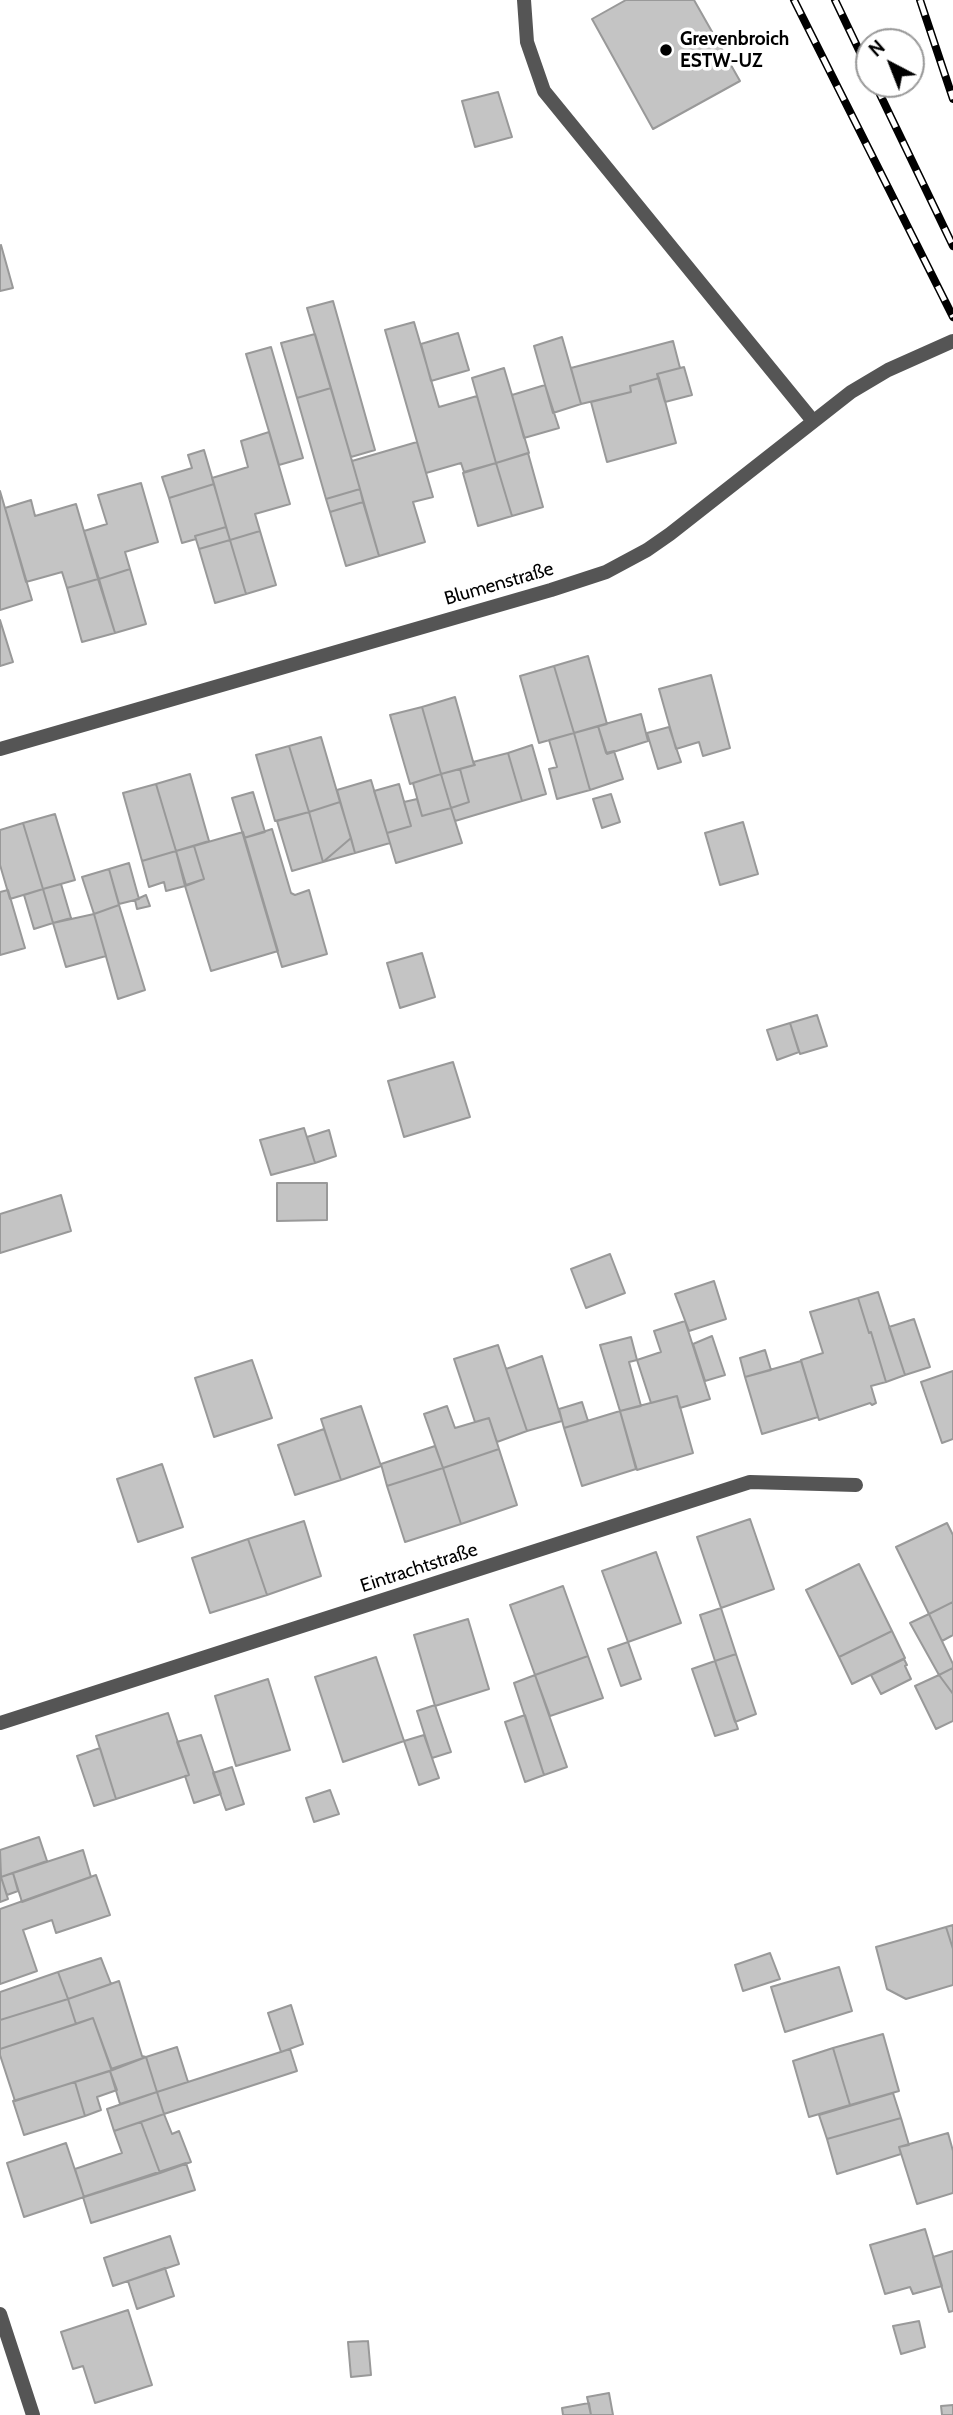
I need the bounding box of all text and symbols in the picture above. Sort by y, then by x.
place label: Grevenbroich ESTW-UZ [680,28,789,72]
north arrow [855,28,925,98]
text: N [864,35,890,62]
marker: Grevenbroich ESTW-UZ [658,42,674,58]
street label: Blumenstraße [442,558,556,610]
street label: Eintrachtstraße [358,1538,480,1598]

